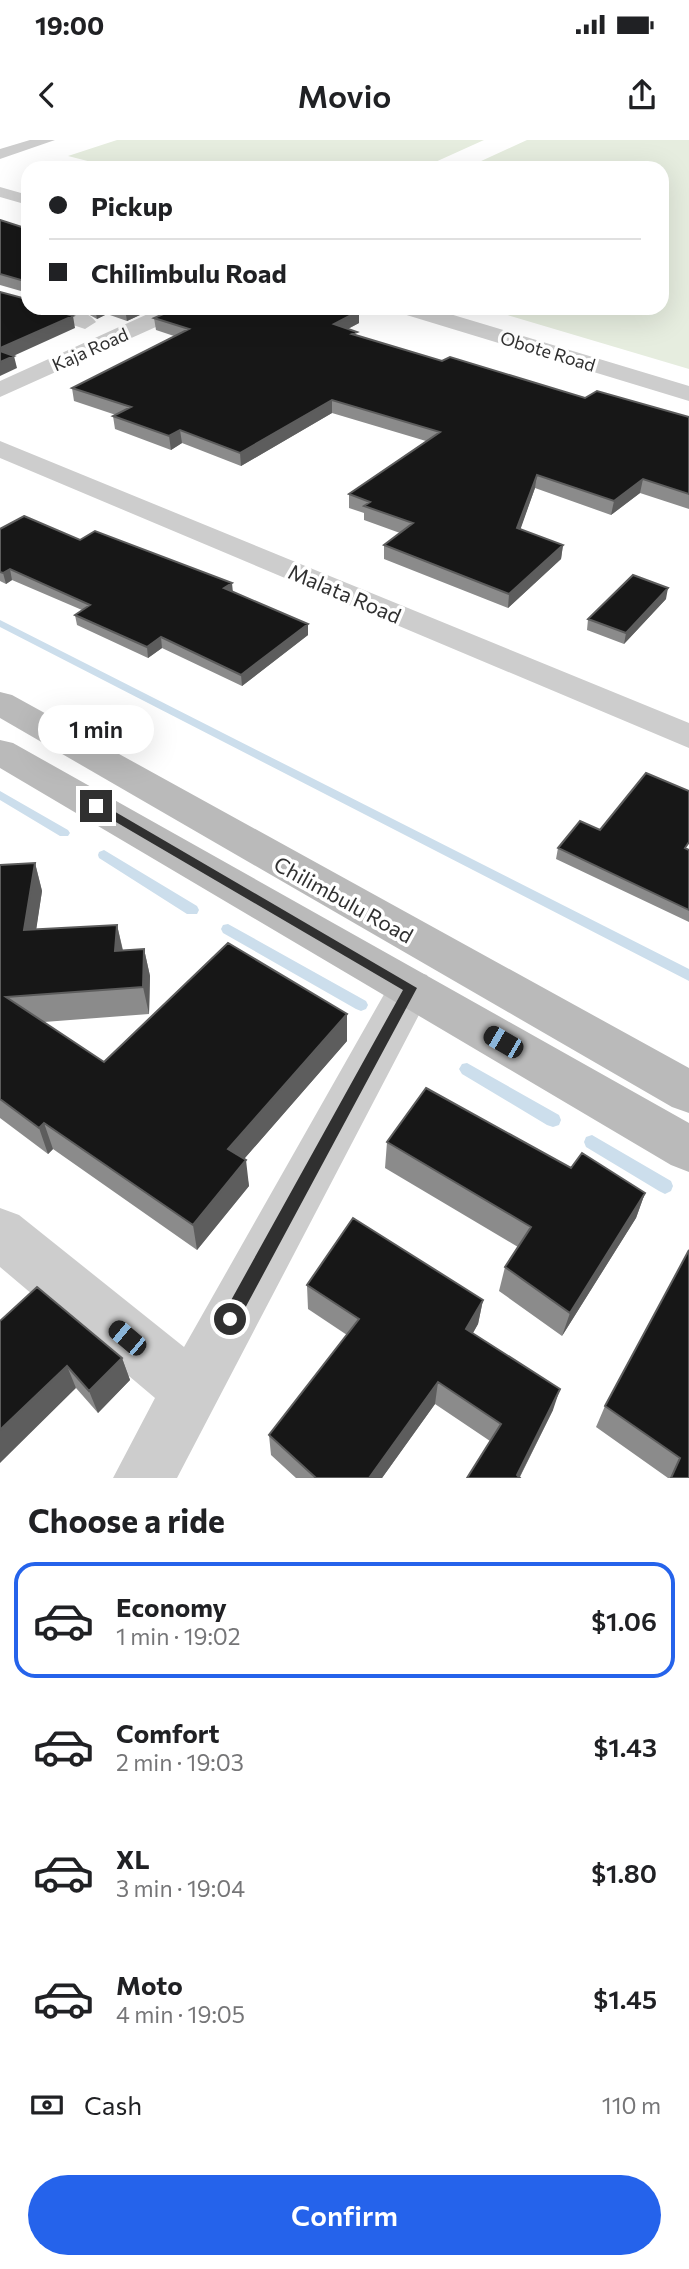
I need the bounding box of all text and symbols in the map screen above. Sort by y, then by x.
text: 19:00 [35,9,104,40]
text: Movio [298,75,391,115]
icon: back [28,76,66,114]
icon: share [623,76,661,114]
text: Pickup [91,190,173,221]
text: Chilimbulu Road [91,257,287,288]
street label: Kaja Road [49,322,131,376]
street label: Obote Road [498,326,598,376]
street label: Malata Road [285,558,405,628]
callout: 1 min [38,704,154,754]
text: 1 min [69,715,123,743]
route end [80,790,112,822]
street label: Chilimbulu Road [270,850,418,948]
car [480,1022,527,1062]
route start [214,1303,246,1335]
car [105,1316,150,1360]
text: Choose a ride [28,1500,225,1540]
icon: car [32,1589,95,1652]
text: Economy [116,1591,227,1622]
text: $1.06 [591,1605,657,1636]
text: 1 min · 19:02 [116,1622,241,1650]
icon: car [32,1715,95,1778]
text: Comfort [116,1717,219,1748]
text: $1.43 [593,1731,657,1762]
text: 2 min · 19:03 [116,1748,244,1776]
icon: car [32,1841,95,1904]
text: XL [116,1843,150,1874]
text: $1.80 [591,1857,657,1888]
text: 3 min · 19:04 [116,1874,245,1902]
icon: car [32,1967,95,2030]
text: Moto [116,1969,183,2000]
text: $1.45 [593,1983,657,2014]
text: 4 min · 19:05 [116,2000,245,2028]
icon: cash [28,2086,66,2124]
text: Cash [84,2089,142,2120]
text: 110 m [602,2091,661,2119]
button: Confirm [28,2175,661,2255]

